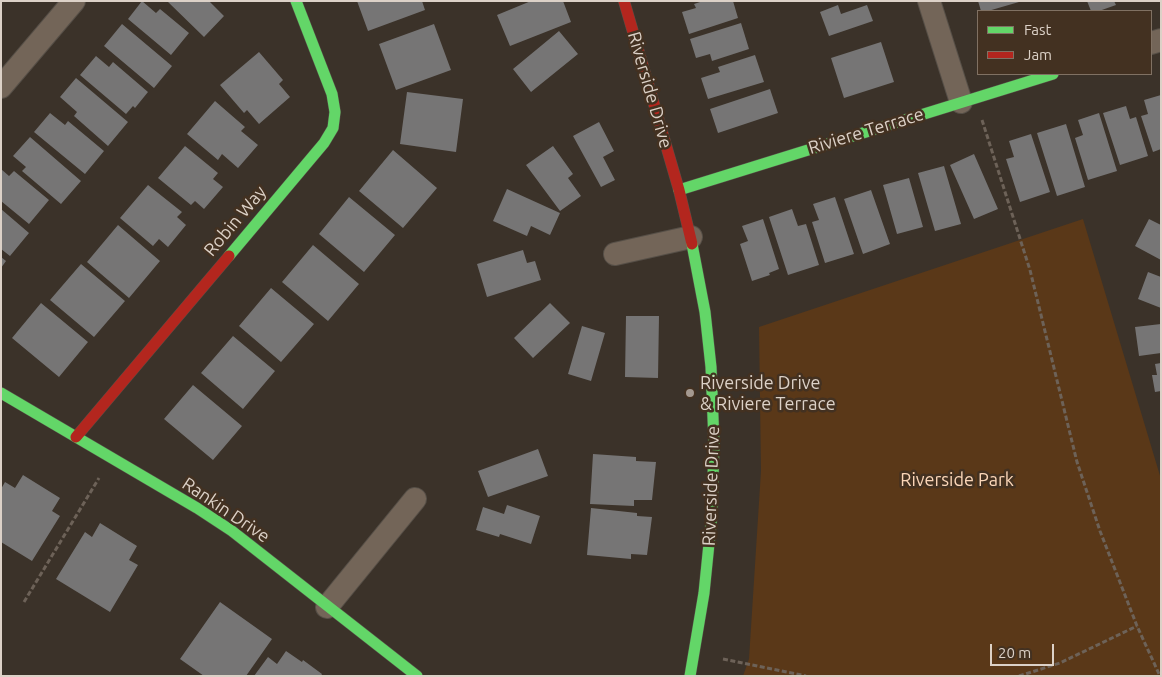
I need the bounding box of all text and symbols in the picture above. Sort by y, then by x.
legend [977,10,1152,75]
text: Fast [1024,21,1051,38]
street label: Riverside Drive [623,29,677,151]
text: Jam [1024,46,1052,63]
street label: Riviere Terrace [806,103,926,159]
street label: Robin Way [199,181,271,261]
place label: Riverside Drive & Riviere Terrace [700,372,836,414]
marker: Riverside Drive & Riviere Terrace [684,387,696,399]
street label: Riverside Drive [698,425,724,547]
park label: Riverside Park [900,469,1014,491]
street label: Rankin Drive [178,473,274,547]
scale bar [992,634,1056,666]
text: 20 m [998,644,1031,661]

